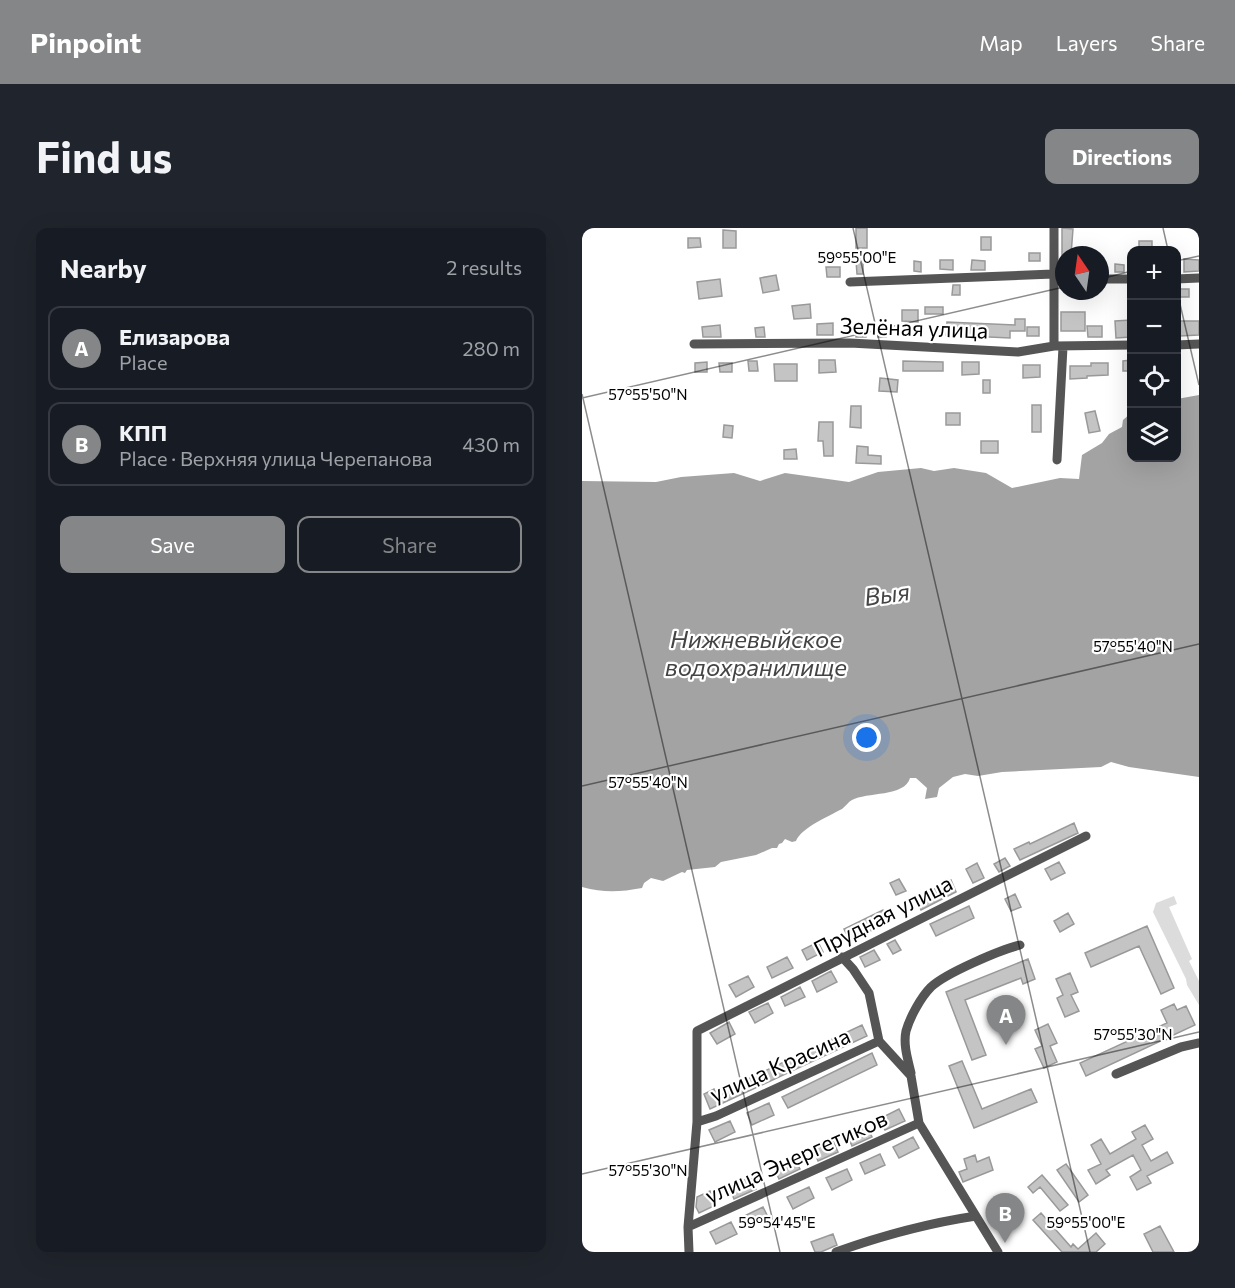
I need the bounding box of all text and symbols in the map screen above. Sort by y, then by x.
text: Pinpoint [30,25,141,59]
text: Map [979,30,1023,55]
text: Layers [1056,30,1118,55]
text: Share [1151,30,1205,55]
button: Directions [1045,129,1199,184]
text: Find us [36,130,172,182]
north arrow [1055,246,1109,300]
map controls [1127,246,1181,462]
button: + [1127,246,1181,300]
text: 59°55'00"E [817,248,897,266]
text: Nearby [60,252,147,283]
text: 2 results [446,255,522,279]
button: − [1127,300,1181,354]
street label: Зелёная улица [839,311,989,344]
text: Елизарова [119,323,230,350]
text: A [74,336,89,360]
text: 280 m [462,336,520,360]
text: Place [119,350,168,374]
button: locate [1127,354,1181,408]
text: 57°55'50"N [608,385,688,403]
button: layers [1127,408,1181,462]
text: КПП [119,419,167,446]
text: B [75,432,88,456]
text: 430 m [462,432,520,456]
text: Place · Верхняя улица Черепанова [119,446,432,470]
button: Save [60,516,285,573]
button: Share [297,516,522,573]
water label: Выя [862,576,911,611]
water label: Нижневыйское водохранилище [665,624,847,681]
text: 57°55'40"N [1093,637,1173,655]
your location [852,723,881,752]
text: 57°55'40"N [608,773,688,791]
street label: Прудная улица [809,869,957,962]
pin: A [986,996,1026,1045]
street label: улица Красина [705,1022,854,1108]
text: 57°55'30"N [1093,1025,1173,1043]
street label: улица Энергетиков [700,1104,891,1209]
text: 57°55'30"N [608,1161,688,1179]
pin: B [986,1194,1024,1243]
text: 59°54'45"E [738,1213,816,1231]
text: 59°55'00"E [1046,1213,1126,1231]

